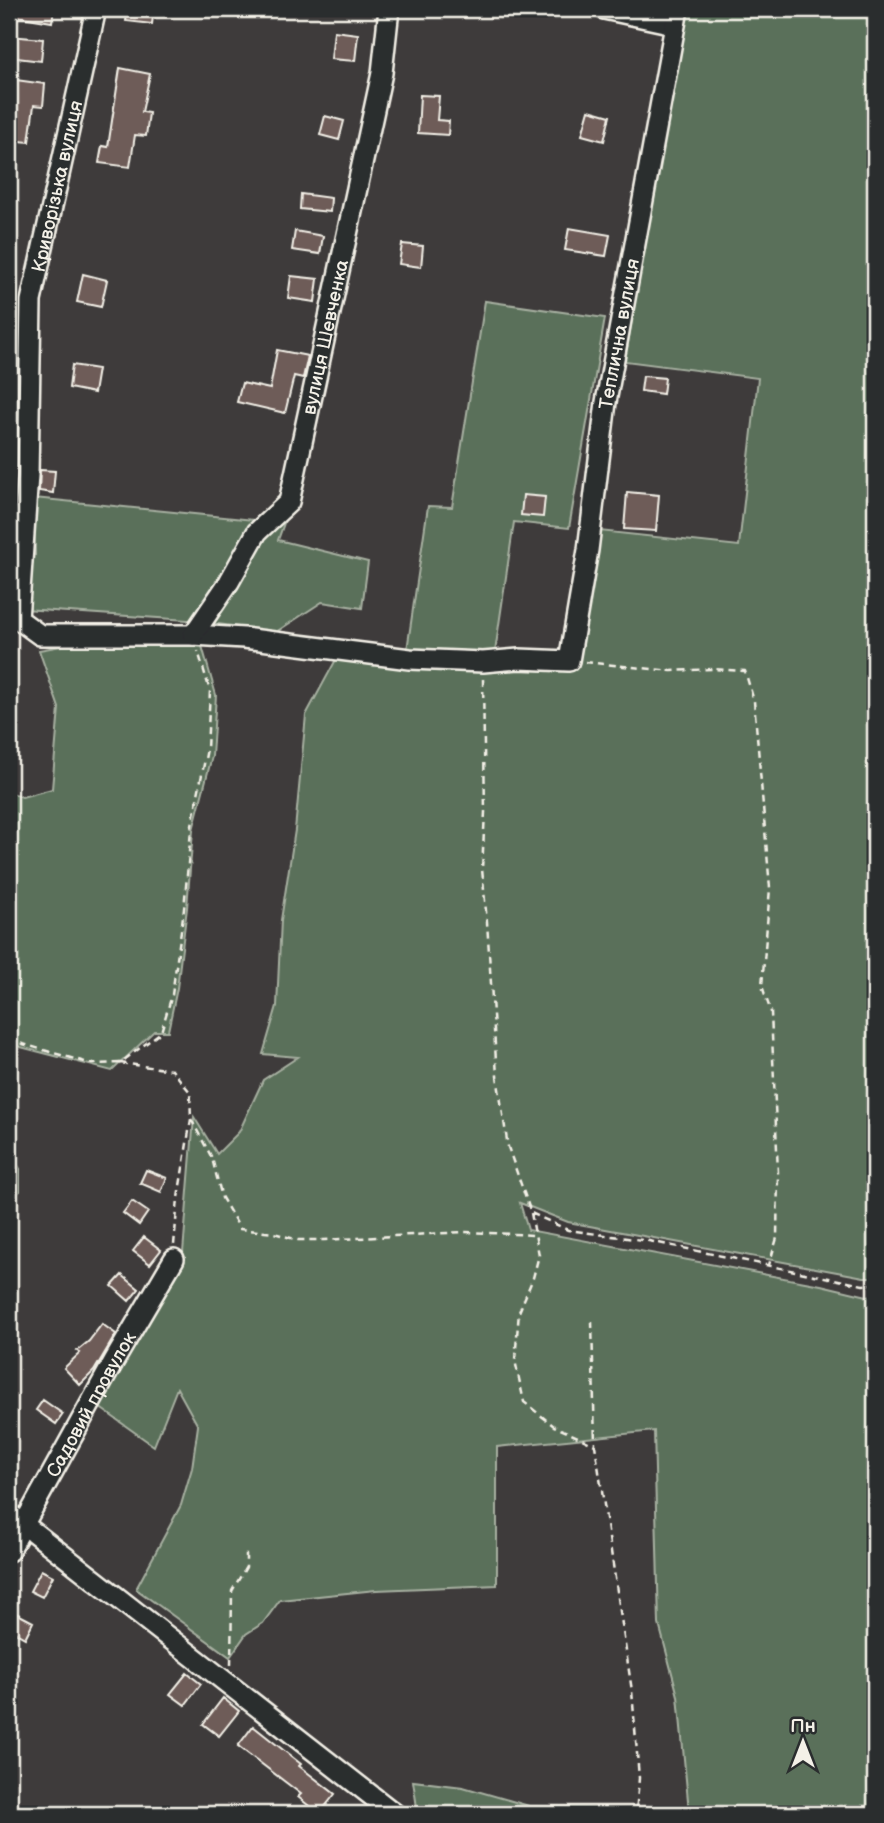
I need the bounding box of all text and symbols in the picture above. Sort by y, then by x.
street label: Криворізька вулиця [28,98,88,275]
street label: Теплична вулиця [595,257,645,411]
street label: вулиця Шевченка [298,258,354,417]
street label: Садовий провулок [42,1328,142,1482]
north arrow [768,1708,838,1778]
text: Пн [790,1715,816,1738]

